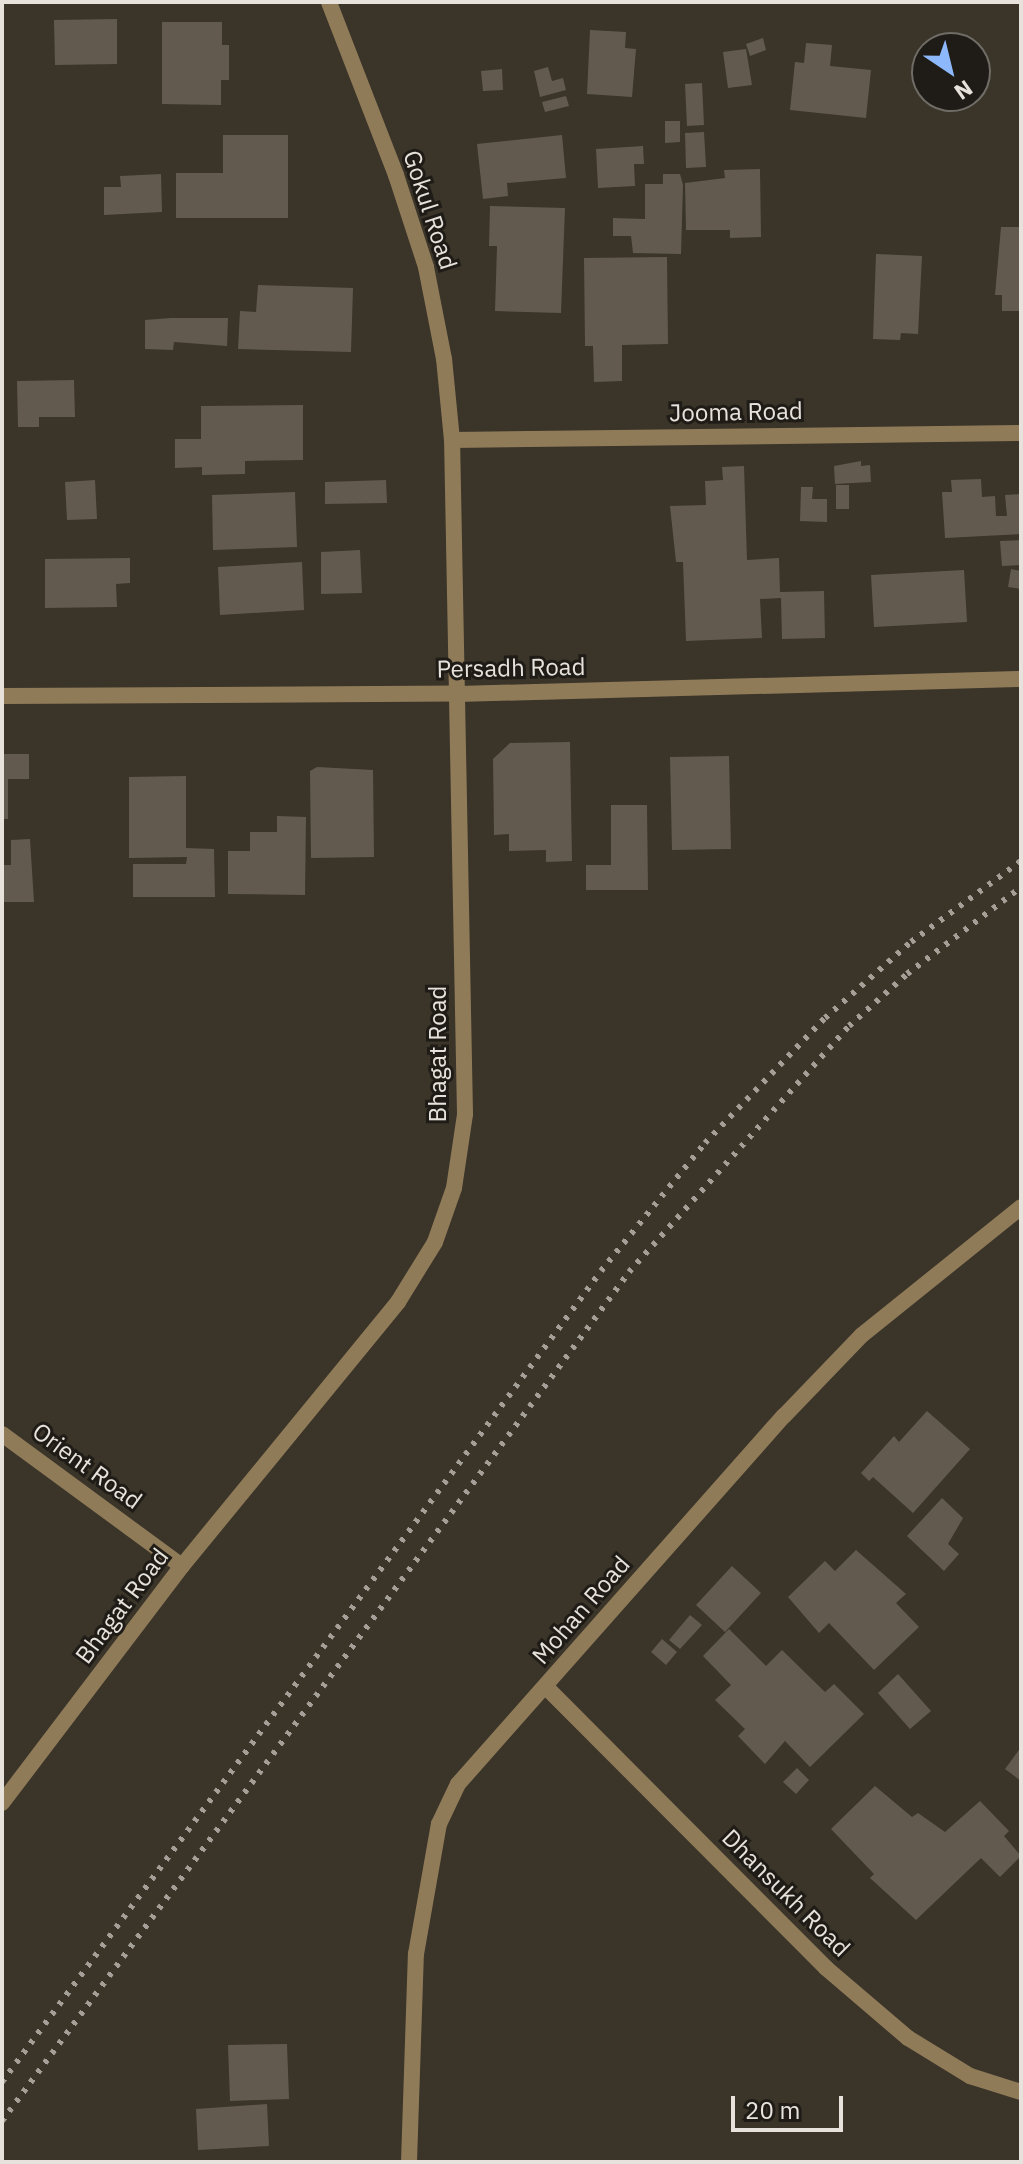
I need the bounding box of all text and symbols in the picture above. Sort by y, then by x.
north arrow [911,32,991,112]
text: N [949,74,979,107]
street label: Gokul Road [397,147,463,273]
street label: Jooma Road [669,396,803,428]
street label: Persadh Road [436,652,586,684]
street label: Bhagat Road [424,986,452,1122]
street label: Orient Road [27,1417,147,1515]
street label: Bhagat Road [69,1543,175,1669]
street label: Mohan Road [526,1550,636,1670]
street label: Dhansukh Road [716,1823,856,1963]
scale bar [735,2080,847,2130]
text: 20 m [745,2094,800,2126]

